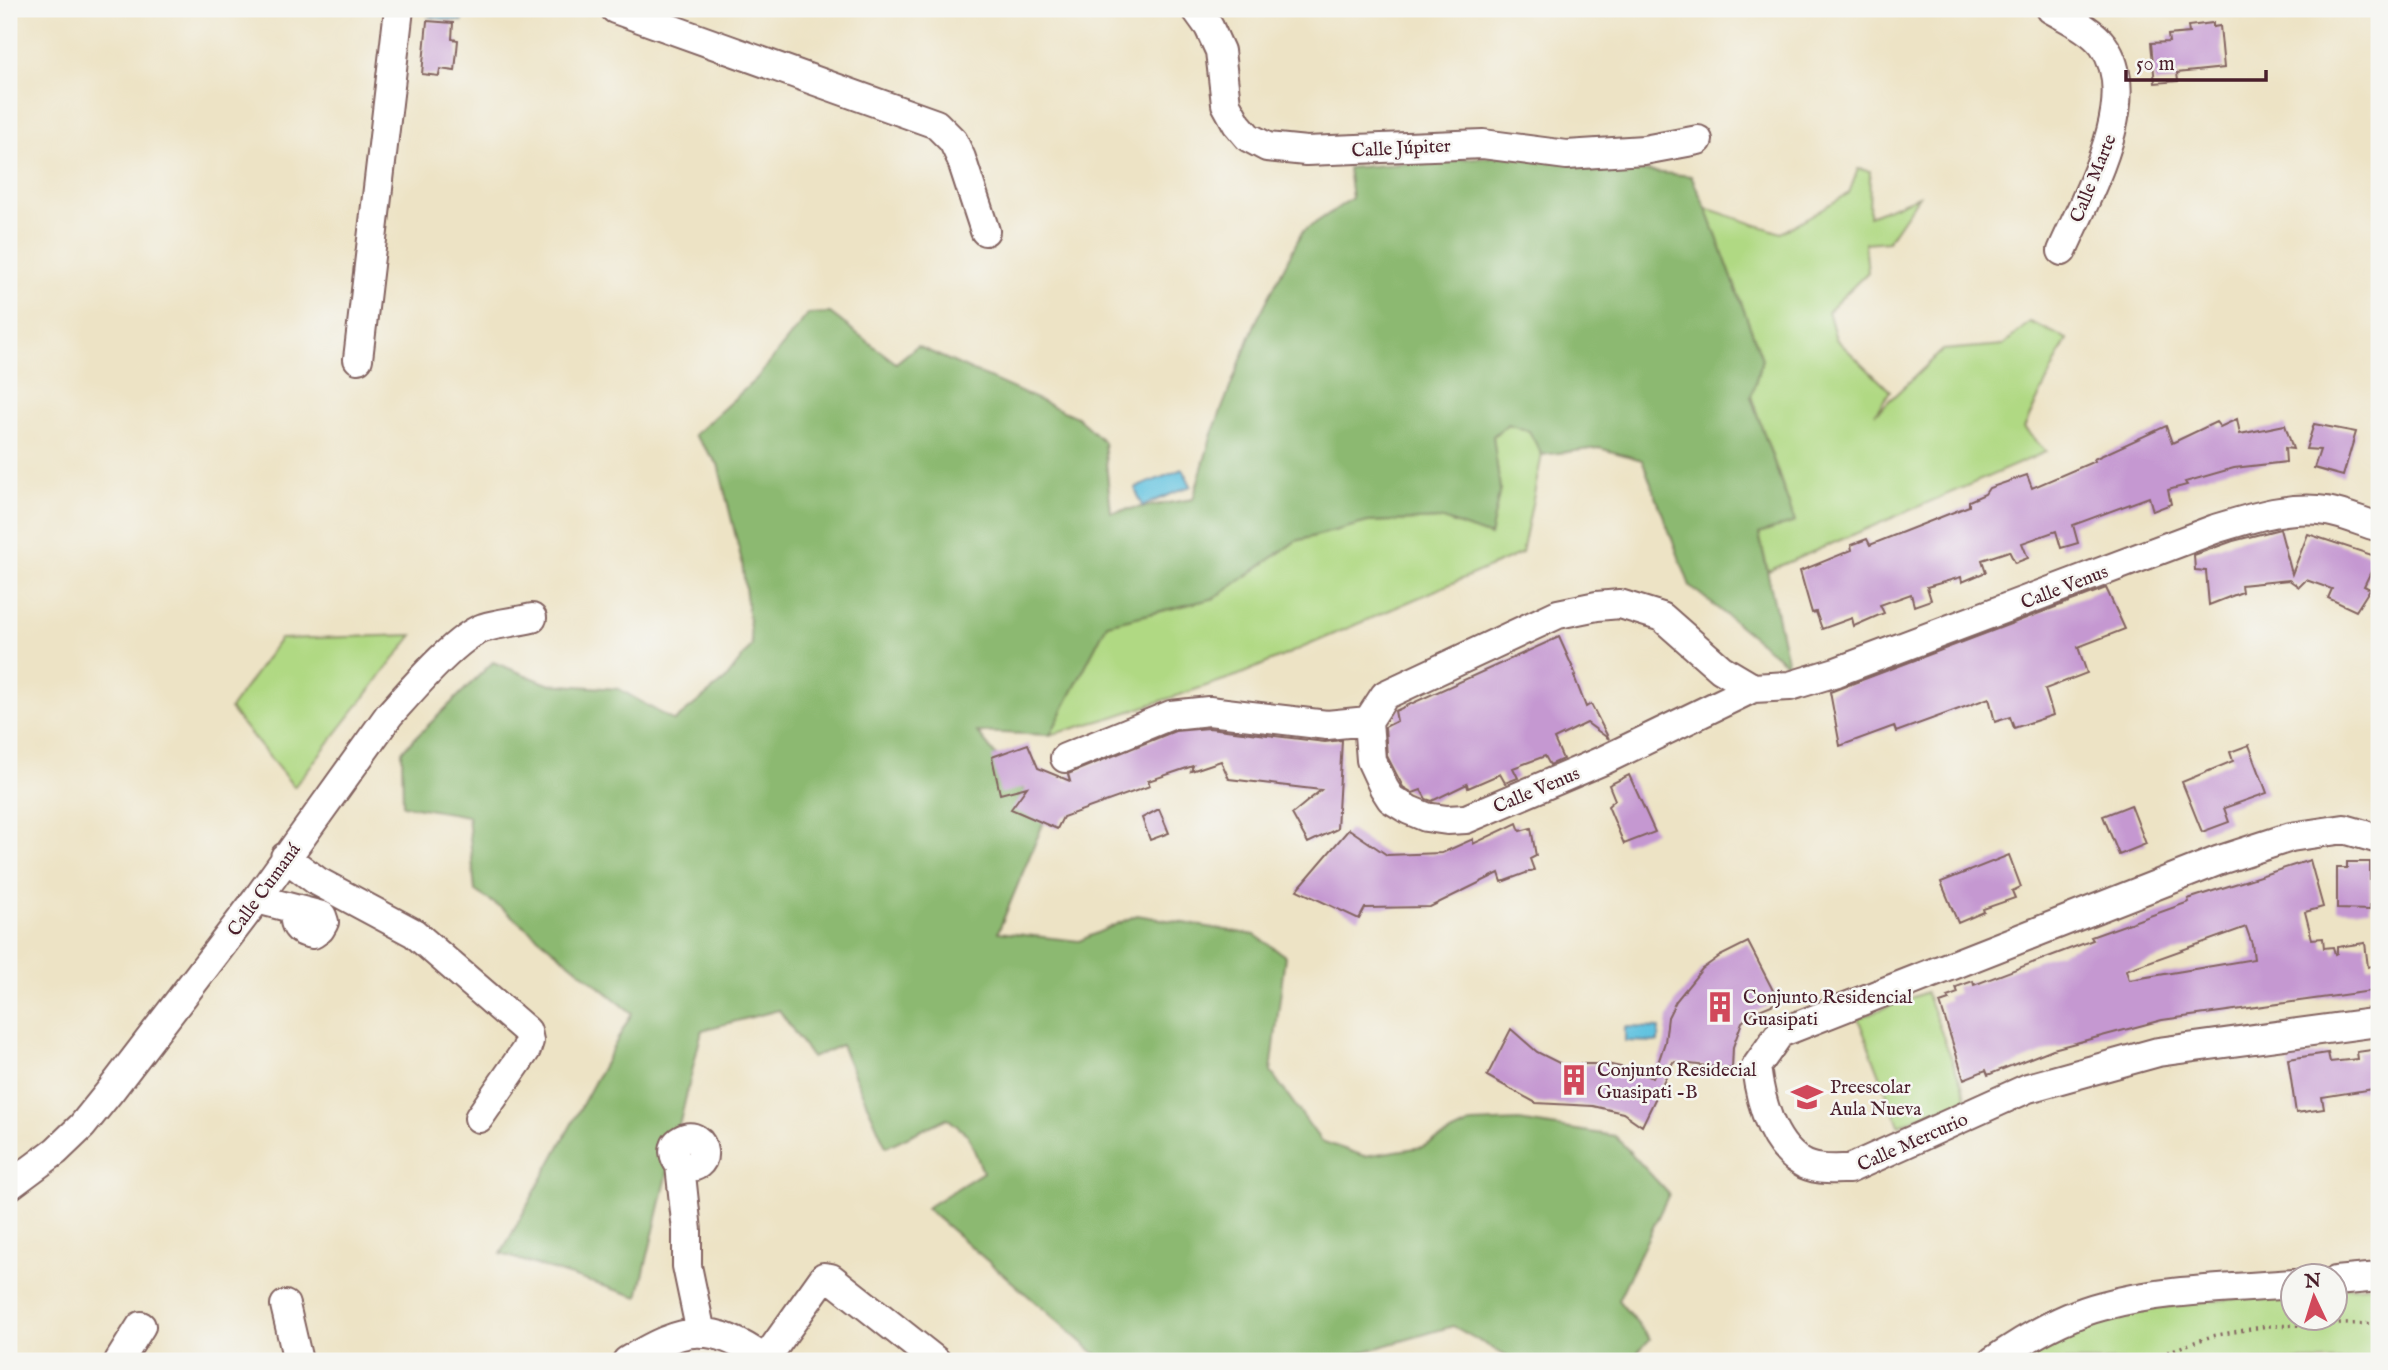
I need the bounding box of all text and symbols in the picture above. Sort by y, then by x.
scale bar [2126,38,2266,82]
text: 50 m [2136,51,2175,78]
street label: Calle Marte [2065,131,2123,226]
street label: Calle Júpiter [1351,134,1451,164]
street label: Calle Venus [2018,560,2112,615]
street label: Calle Venus [1490,762,1584,820]
street label: Calle Cumaná [223,838,307,942]
place label: Conjunto Residencial Guasipati [1743,986,1913,1032]
building icon: Conjunto Residencial Guasipati [1703,990,1737,1024]
place label: Conjunto Residecial Guasipati -B [1597,1059,1757,1105]
building icon: Conjunto Residecial Guasipati -B [1557,1063,1591,1097]
place label: Preescolar Aula Nueva [1829,1076,1922,1122]
school or university icon: Preescolar Aula Nueva [1790,1080,1824,1114]
street label: Calle Mercurio [1854,1108,1972,1178]
north arrow [2280,1262,2350,1332]
text: N [2303,1269,2323,1295]

